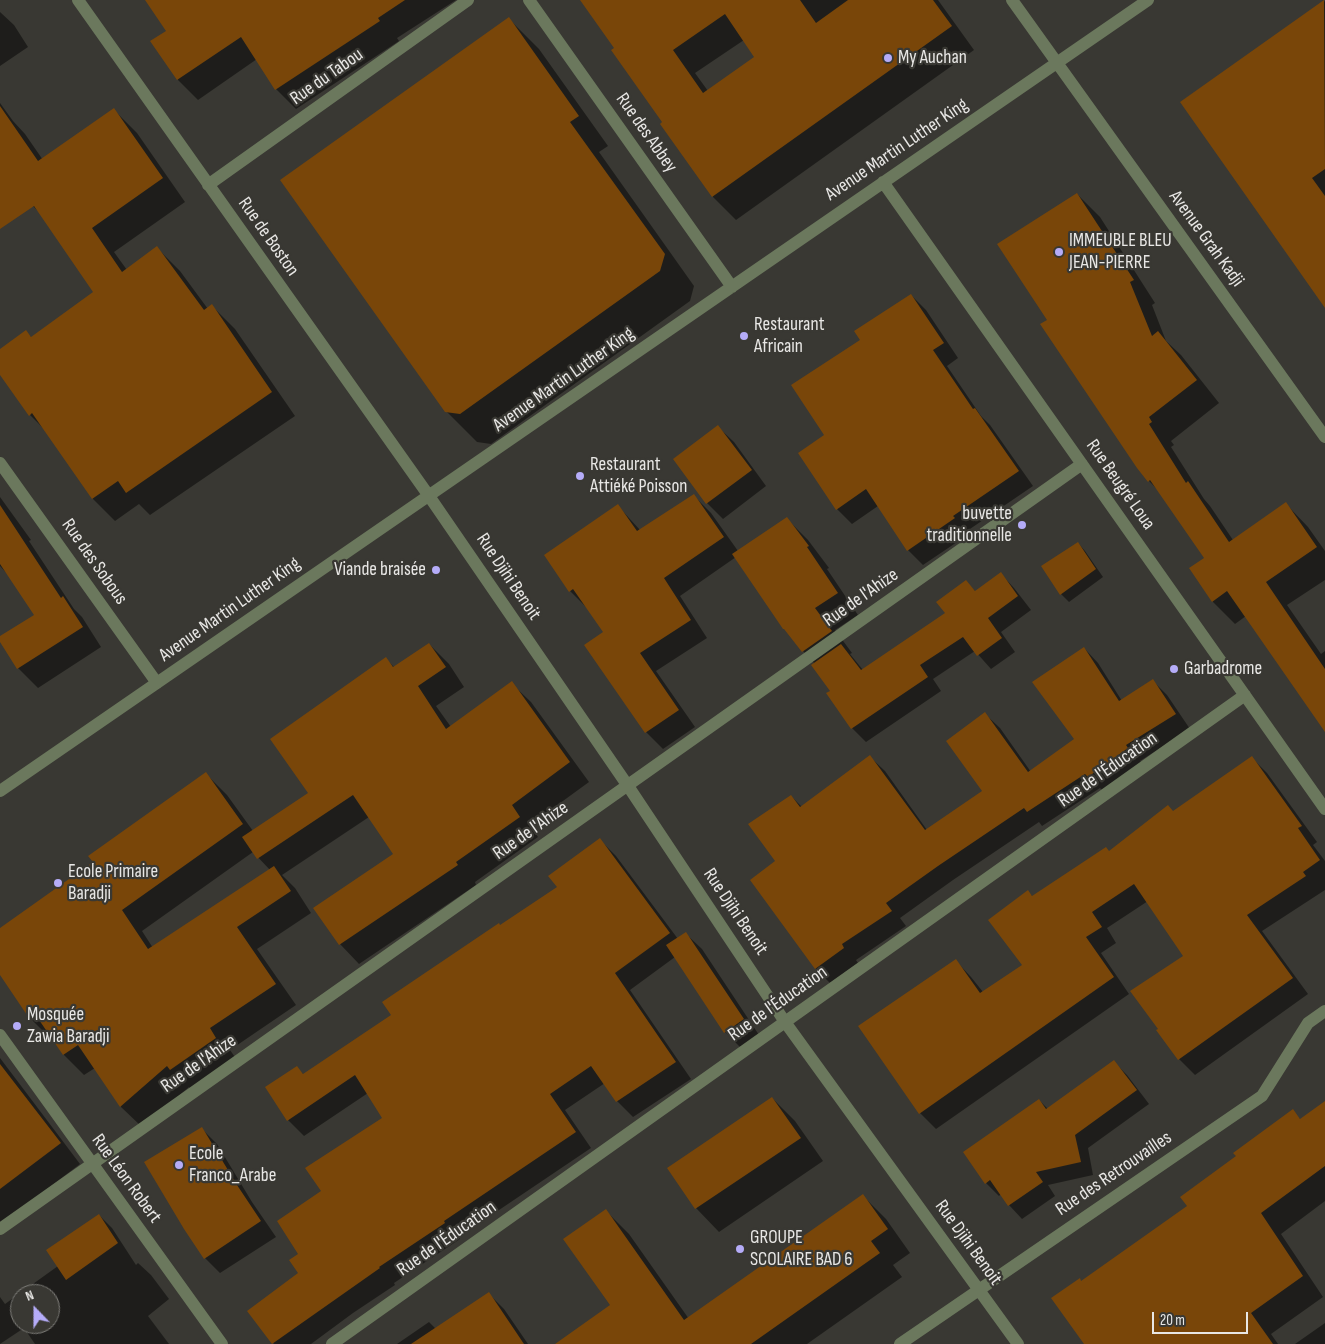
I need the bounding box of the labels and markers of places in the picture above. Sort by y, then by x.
place label: My Auchan [898,47,967,69]
marker: My Auchan [882,52,894,64]
place label: IMMEUBLE BLEU JEAN-PIERRE [1069,230,1172,274]
marker: IMMEUBLE BLEU JEAN-PIERRE [1053,246,1065,258]
place label: Restaurant Africain [754,314,824,358]
marker: Restaurant Africain [738,330,750,342]
place label: Restaurant Attiéké Poisson [590,454,687,498]
marker: Restaurant Attiéké Poisson [574,470,586,482]
place label: buvette traditionnelle [926,503,1012,547]
marker: buvette traditionnelle [1016,519,1028,531]
place label: Viande braisée [334,559,426,581]
marker: Viande braisée [430,564,442,576]
place label: Garbadrome [1184,658,1262,680]
marker: Garbadrome [1168,663,1180,675]
place label: Ecole Primaire Baradji [68,861,158,905]
marker: Ecole Primaire Baradji [52,877,64,889]
place label: Mosquée Zawia Baradji [27,1004,110,1048]
marker: Mosquée Zawia Baradji [11,1020,23,1032]
place label: Ecole Franco_Arabe [189,1143,276,1187]
marker: Ecole Franco_Arabe [173,1159,185,1171]
place label: GROUPE SCOLAIRE BAD 6 [750,1227,853,1271]
marker: GROUPE SCOLAIRE BAD 6 [734,1243,746,1255]

